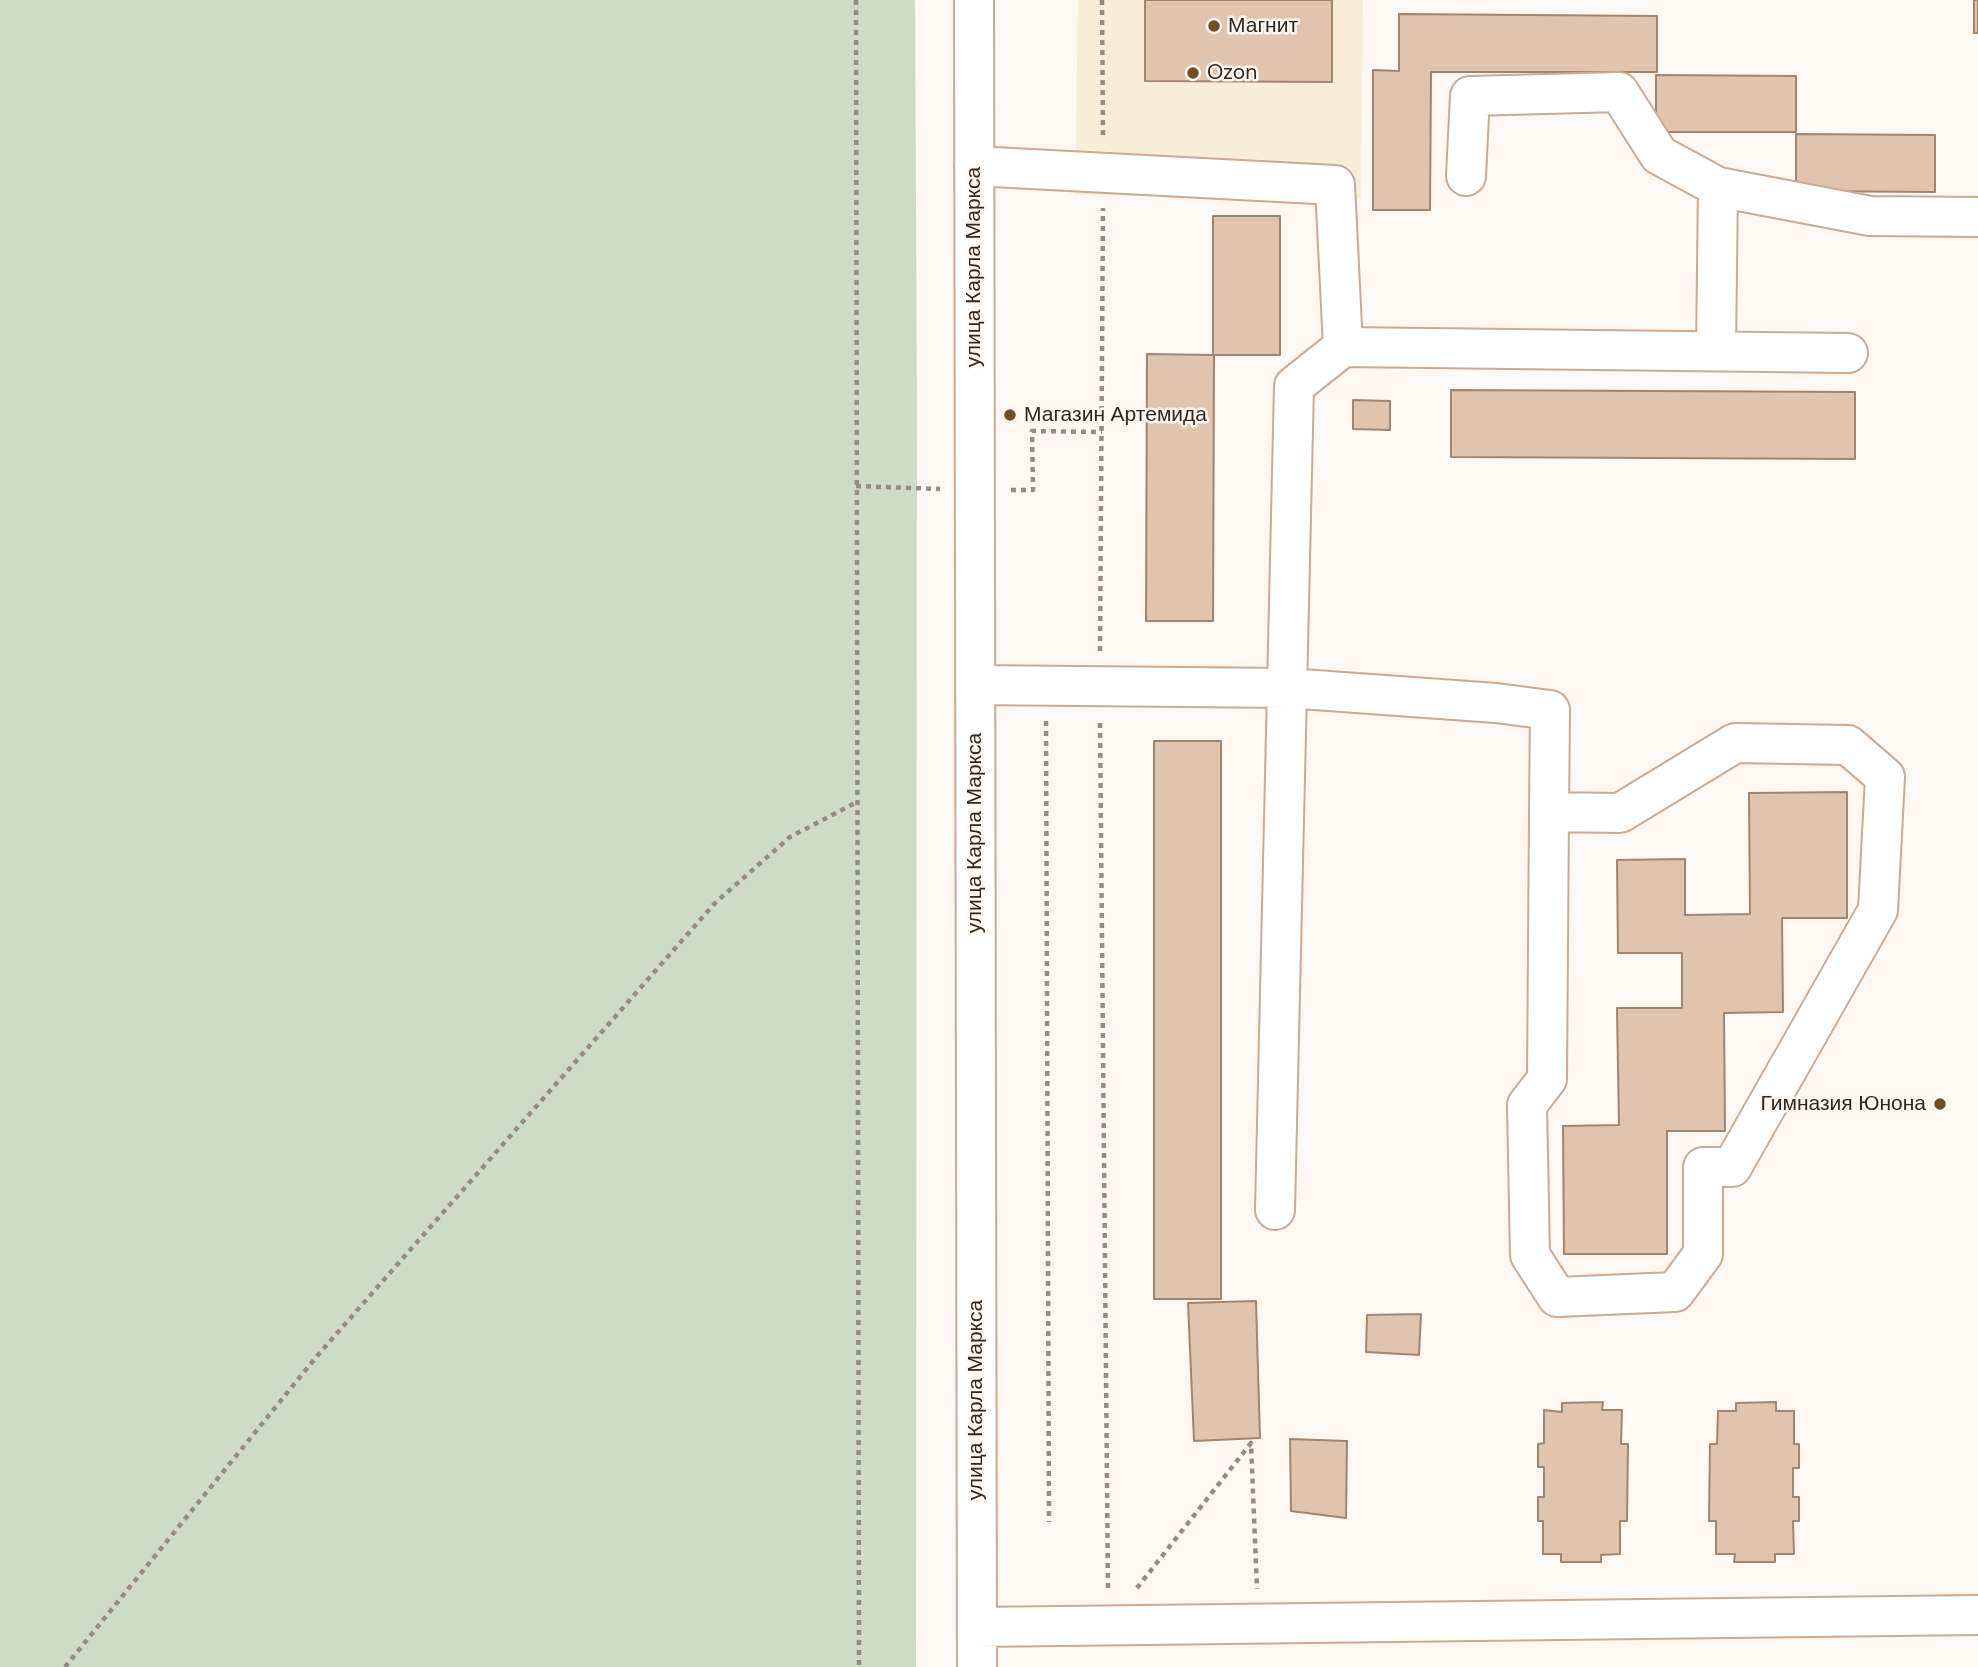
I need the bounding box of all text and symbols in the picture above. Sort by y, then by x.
place label: Магнит [1228,13,1298,39]
marker: Магнит [1206,18,1222,34]
place label: Ozon [1207,60,1257,86]
marker: Ozon [1185,65,1201,81]
street label: улица Карла Маркса [961,167,987,367]
place label: Магазин Артемида [1024,402,1207,428]
marker: Магазин Артемида [1002,407,1018,423]
street label: улица Карла Маркса [962,733,988,933]
place label: Гимназия Юнона [1761,1091,1926,1117]
marker: Гимназия Юнона [1932,1096,1948,1112]
street label: улица Карла Маркса [963,1300,989,1500]

